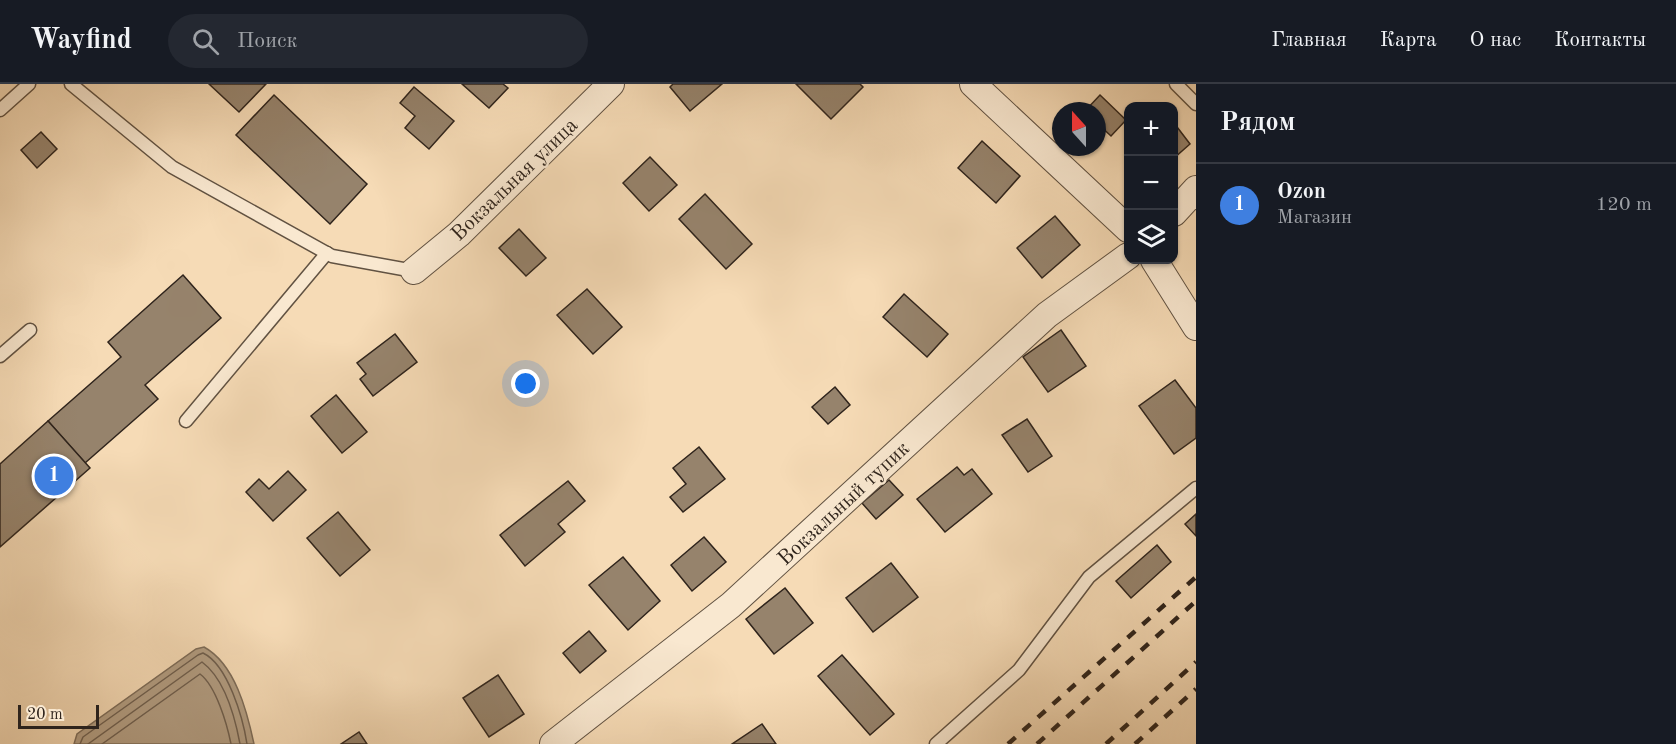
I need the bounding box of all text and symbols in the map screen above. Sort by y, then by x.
search box [168,14,588,68]
icon: search [189,25,222,58]
text: Wayfind [30,27,132,55]
text: Поиск [237,30,298,52]
text: Главная [1271,30,1347,51]
text: Карта [1380,30,1437,51]
text: О нас [1470,30,1521,51]
text: Контакты [1554,30,1646,51]
north arrow [1052,102,1106,156]
map controls [1124,102,1178,264]
button: + [1124,102,1178,156]
text: Рядом [1220,110,1295,136]
street label: Вокзальная улица [448,115,582,246]
button: − [1124,156,1178,210]
text: Ozon [1277,181,1326,203]
text: 1 [1234,195,1245,215]
text: 120 m [1596,195,1652,215]
text: Магазин [1277,208,1352,228]
button: layers [1124,210,1178,264]
your location [511,369,540,398]
street label: Вокзальный тупик [774,438,914,570]
pin: 1 [34,454,74,498]
scale bar [18,702,99,730]
text: 20 m [27,707,63,723]

